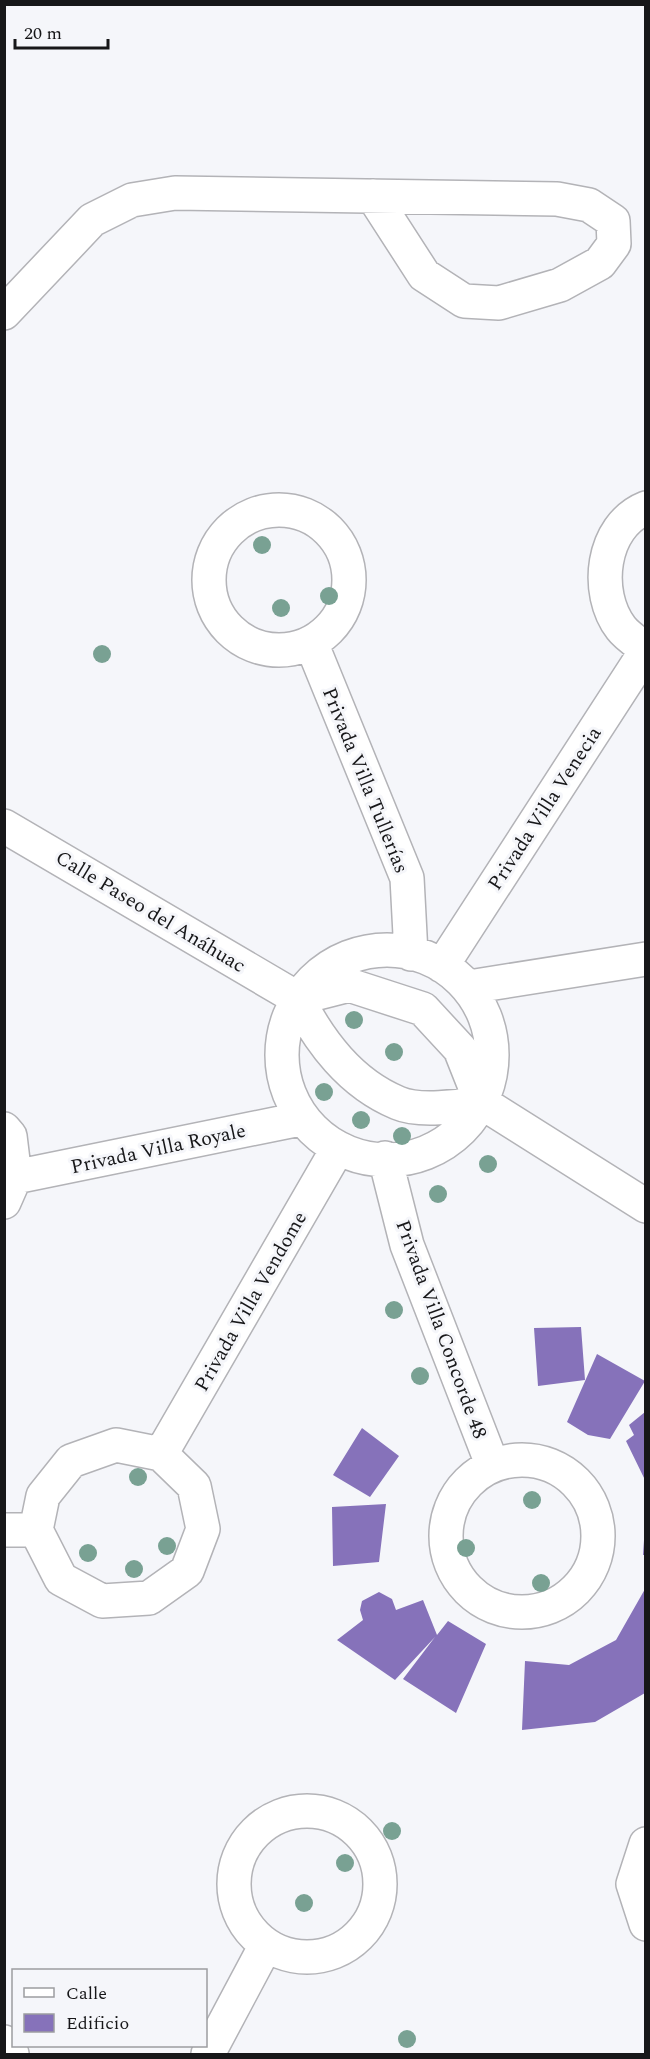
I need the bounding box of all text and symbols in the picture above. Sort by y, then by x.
scale bar [15,12,108,50]
text: 20 m [24,20,62,47]
street label: Privada Villa Tullerías [314,683,416,878]
street label: Privada Villa Venecia [480,720,609,896]
street label: Calle Paseo del Anáhuac [50,843,251,981]
street label: Privada Villa Royale [68,1116,249,1182]
street label: Privada Villa Vendome [187,1206,315,1397]
street label: Privada Villa Concorde 48 [387,1216,495,1443]
legend [12,1969,207,2047]
text: Calle [66,1980,107,2007]
text: Edificio [66,2010,129,2037]

